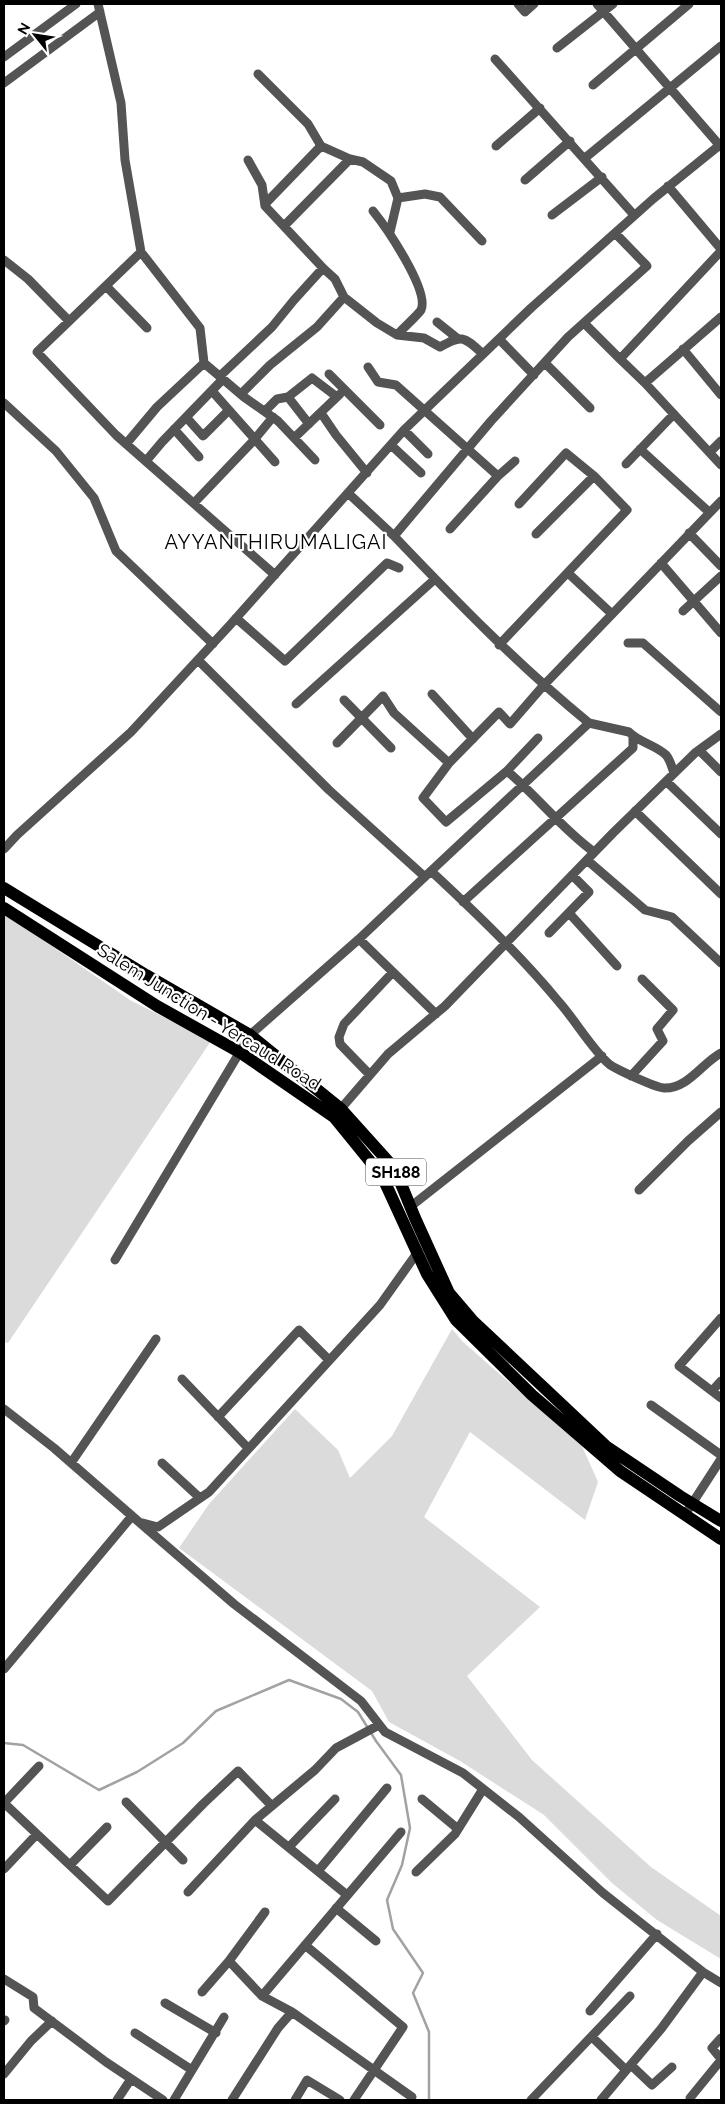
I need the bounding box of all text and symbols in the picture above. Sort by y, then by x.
north arrow [10,10,60,60]
text: N [14,20,33,37]
district label: AYYANTHIRUMALIGAI [165,530,387,554]
street label: Salem Junction - Yercaud Road [94,939,325,1094]
road number: SH188 [366,1158,426,1186]

